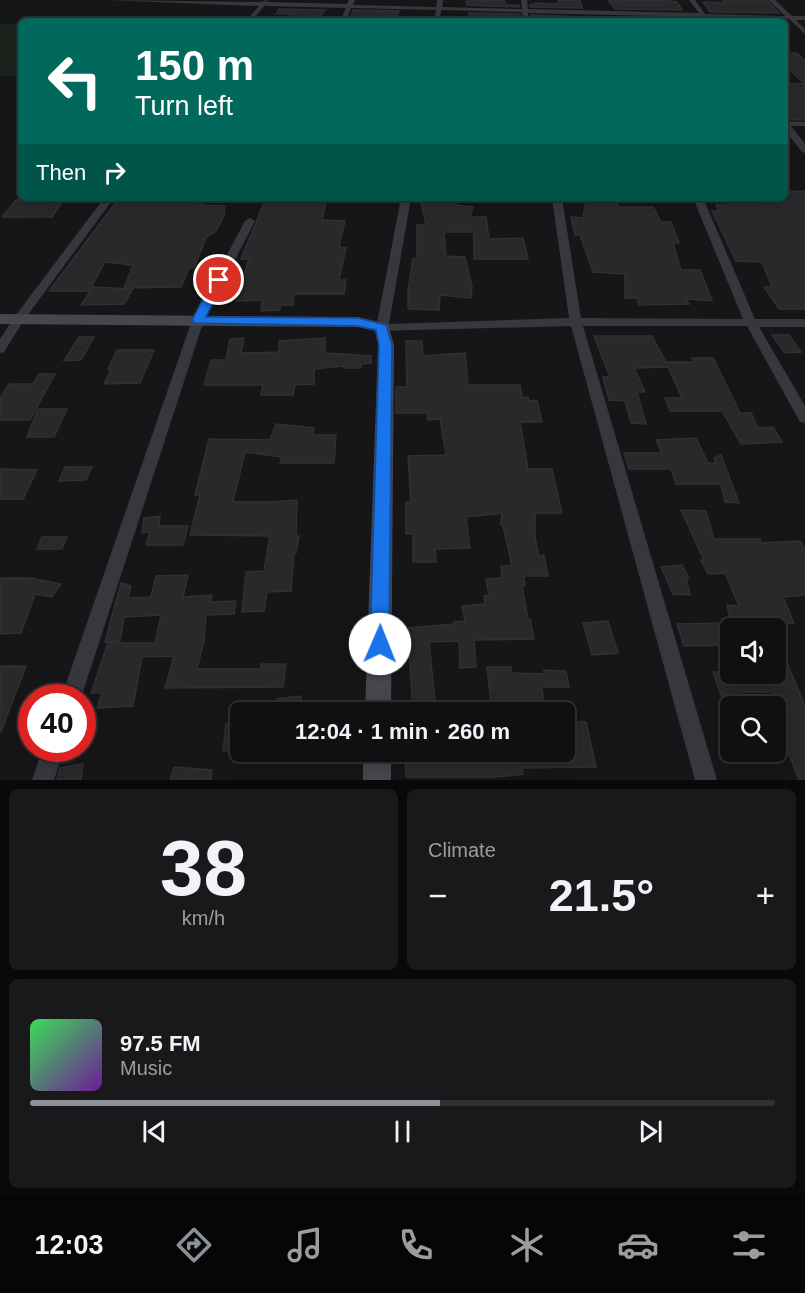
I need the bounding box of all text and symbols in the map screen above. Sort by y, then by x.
icon: left [36,42,114,120]
text: 150 m [135,42,254,89]
text: Turn left [135,91,233,121]
icon: right [98,156,131,189]
text: Then [36,160,86,185]
pin [193,254,244,305]
icon: arrive [202,263,235,296]
position arrow [348,612,412,676]
map controls [720,618,786,762]
button: sound [720,618,786,684]
speed limit sign: 40 [18,684,96,762]
button: search [720,696,786,762]
text: 12:04 · 1 min · 260 m [295,719,510,744]
text: 38 [160,824,247,912]
text: Climate [428,839,496,861]
text: 21.5° [549,870,654,921]
text: − [428,877,447,914]
text: + [756,877,775,914]
text: km/h [182,907,225,929]
text: 97.5 FM [120,1031,201,1056]
text: Music [120,1057,172,1079]
icon: previous [138,1115,171,1148]
icon: pause [386,1115,419,1148]
icon: next [634,1115,667,1148]
icon: directions [173,1224,215,1266]
icon: music [284,1224,326,1266]
icon: phone [395,1224,437,1266]
icon: climate [506,1224,548,1266]
icon: car [617,1224,659,1266]
icon: filters [728,1224,770,1266]
text: 12:03 [35,1230,104,1260]

